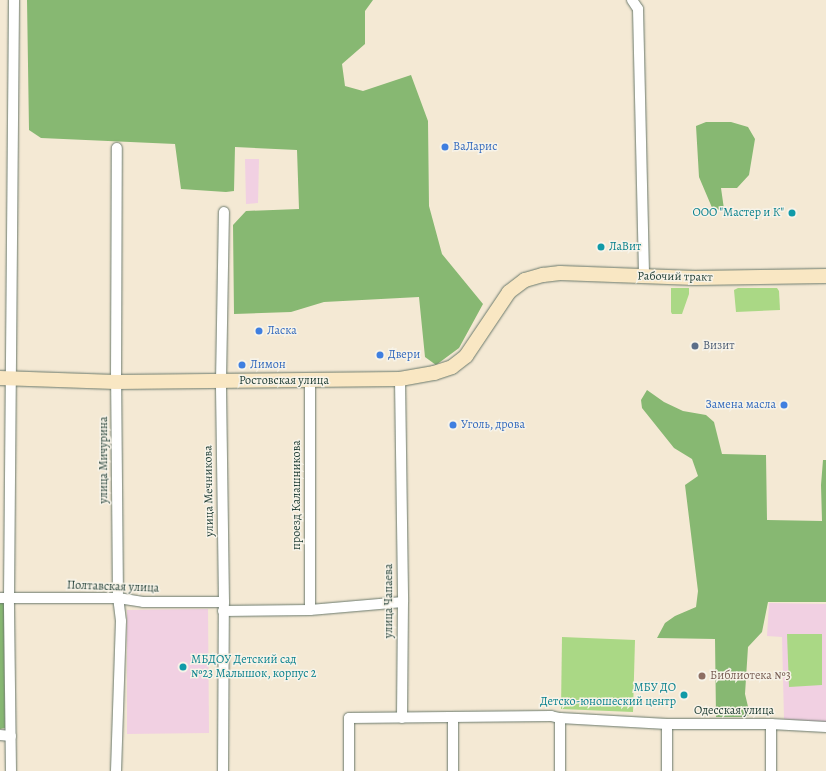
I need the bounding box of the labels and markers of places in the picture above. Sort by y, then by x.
place label: ВаЛарис [453,140,497,154]
marker: ВаЛарис [440,142,450,152]
place label: ООО "Мастер и К" [692,206,784,220]
marker: ООО "Мастер и К" [787,208,797,218]
place label: ЛаВит [609,240,641,254]
marker: ЛаВит [596,242,606,252]
place label: Ласка [267,324,297,338]
marker: Ласка [254,326,264,336]
place label: Визит [703,339,735,353]
marker: Визит [690,341,700,351]
place label: Двери [388,348,420,362]
marker: Двери [375,350,385,360]
place label: Лимон [250,358,286,372]
marker: Лимон [237,360,247,370]
place label: Замена масла [705,398,776,412]
marker: Замена масла [779,400,789,410]
place label: Уголь, дрова [461,418,525,432]
marker: Уголь, дрова [448,420,458,430]
place label: МБДОУ Детский сад №23 Малышок, корпус 2 [191,653,317,681]
marker: МБДОУ Детский сад №23 Малышок, корпус 2 [178,662,188,672]
place label: Библиотека №3 [710,669,791,683]
marker: Библиотека №3 [697,671,707,681]
place label: МБУ ДО Детско-юношеский центр [540,681,676,709]
marker: МБУ ДО Детско-юношеский центр [679,690,689,700]

